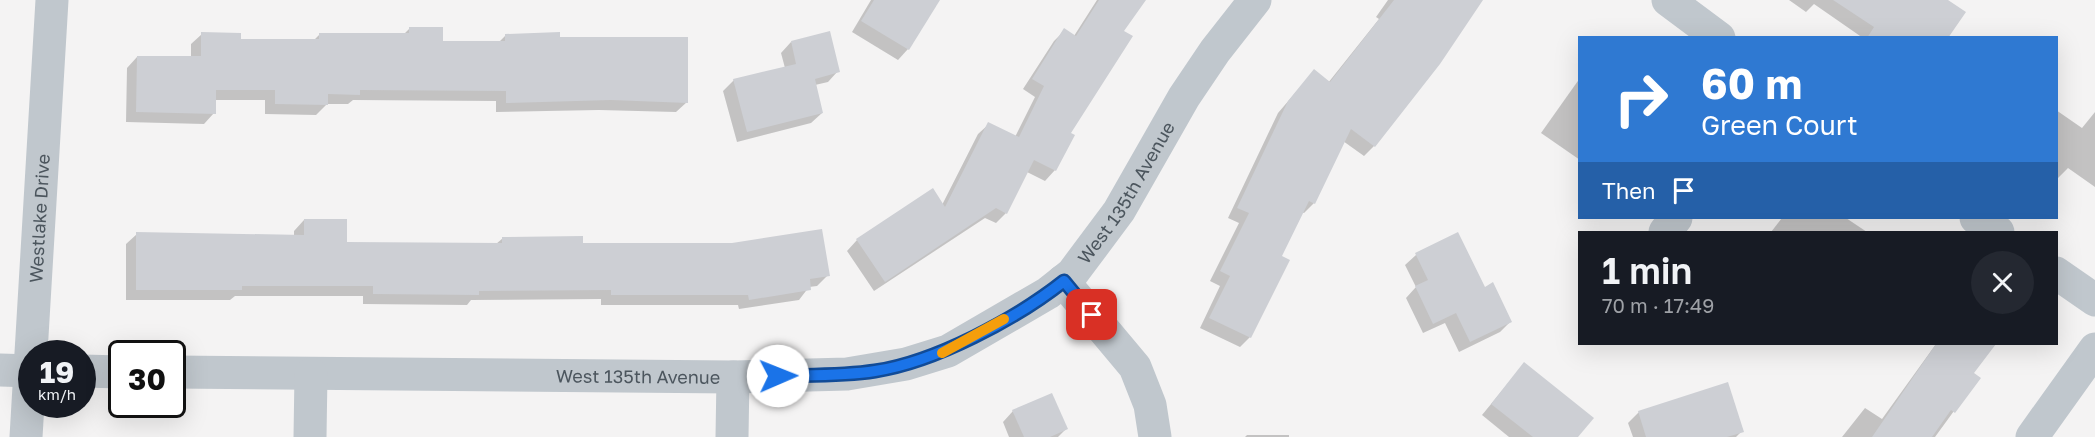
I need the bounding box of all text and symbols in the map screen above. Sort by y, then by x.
text: 60 m [1701,58,1802,108]
icon: right [1602,60,1680,138]
text: Green Court [1701,109,1858,141]
street label: West 135th Avenue [1073,117,1179,268]
street label: Westlake Drive [24,153,54,283]
icon: arrive [1667,174,1700,207]
text: Then [1602,177,1655,204]
text: 1 min [1602,249,1692,292]
button: close [1971,251,2034,314]
pin [1066,289,1117,340]
text: 70 m · 17:49 [1602,293,1714,317]
icon: arrive [1075,298,1108,331]
speed limit sign: 30 [108,340,186,418]
position arrow [746,344,810,408]
text: 19 [40,354,74,390]
street label: West 135th Avenue [556,364,720,388]
text: km/h [38,385,76,403]

